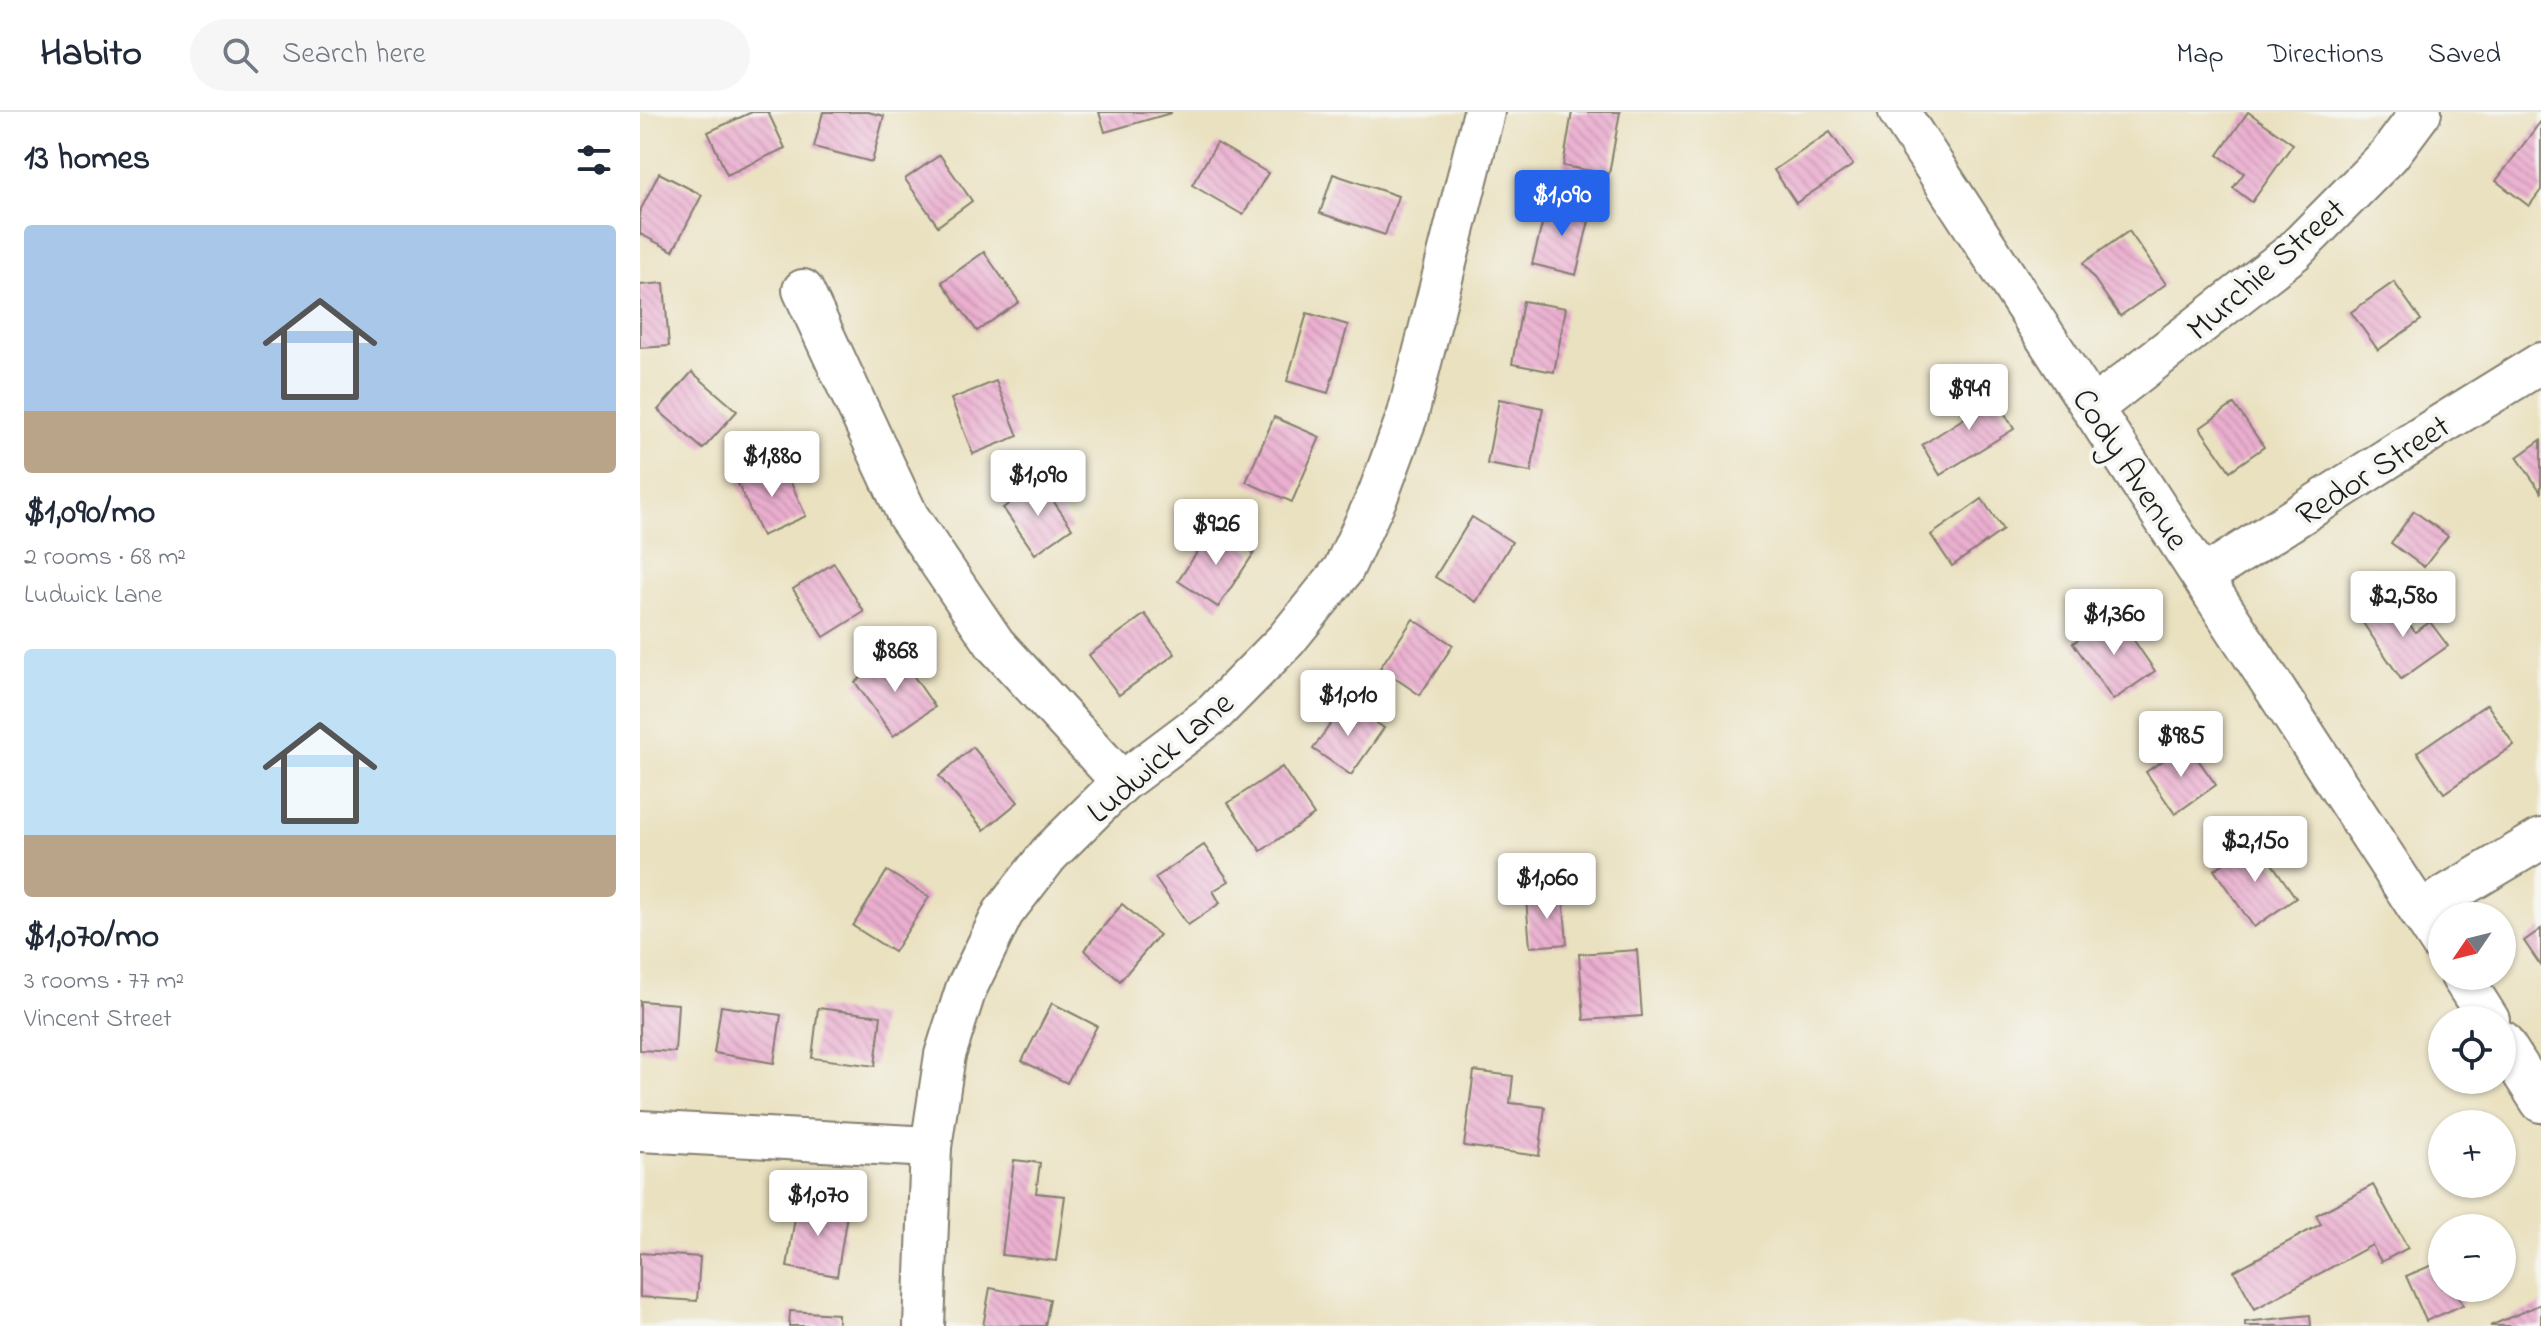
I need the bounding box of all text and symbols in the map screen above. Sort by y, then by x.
search box [190,19,750,91]
text: Habito [40,27,142,83]
icon: search [218,33,262,77]
text: Search here [282,33,426,77]
text: Map [2176,35,2224,76]
text: Directions [2268,35,2384,76]
text: Saved [2428,35,2501,76]
text: 13 homes [24,135,150,185]
icon: filters [572,138,616,182]
pin: $1,090 [1497,170,1627,238]
text: $1,090 [1533,177,1591,215]
street label: Murchie Street [2177,187,2358,355]
icon: home [248,277,392,421]
pin: $949 [1922,364,2016,432]
text: $949 [1948,371,1990,409]
street label: Cody Avenue [2057,379,2200,562]
street label: Redor Street [2287,404,2461,541]
pin: $1,880 [707,431,837,499]
text: $1,880 [742,438,802,476]
pin: $1,090 [973,450,1103,518]
text: $1,090 [1009,457,1067,495]
text: $1,090/mo [24,489,155,539]
pin: $926 [1169,499,1263,567]
text: $926 [1192,506,1240,544]
text: 2 rooms · 68 m² [24,539,186,577]
pin: $2,580 [2338,571,2468,639]
text: Ludwick Lane [24,577,162,615]
text: $2,580 [2369,578,2437,616]
pin: $1,360 [2049,589,2179,657]
text: $1,360 [2083,596,2145,634]
pin: $868 [848,626,942,694]
text: $868 [872,633,918,671]
pin: $1,010 [1283,670,1413,738]
text: $1,010 [1318,677,1378,715]
street label: Ludwick Lane [1077,680,1247,837]
icon: home [248,701,392,845]
pin: $985 [2134,711,2228,779]
text: $985 [2157,718,2205,756]
pin: $2,150 [2190,816,2320,884]
text: $2,150 [2221,823,2289,861]
pin: $1,060 [1482,853,1612,921]
text: $1,060 [1516,860,1578,898]
north arrow [2428,902,2516,990]
map controls [2428,902,2516,1302]
text: $1,070/mo [24,913,159,963]
text: 3 rooms · 77 m² [24,963,184,1001]
text: Vincent Street [24,1001,172,1039]
button: locate [2428,1006,2516,1094]
button: + [2428,1110,2516,1198]
pin: $1,070 [753,1170,883,1238]
text: $1,070 [787,1177,849,1215]
button: − [2428,1214,2516,1302]

